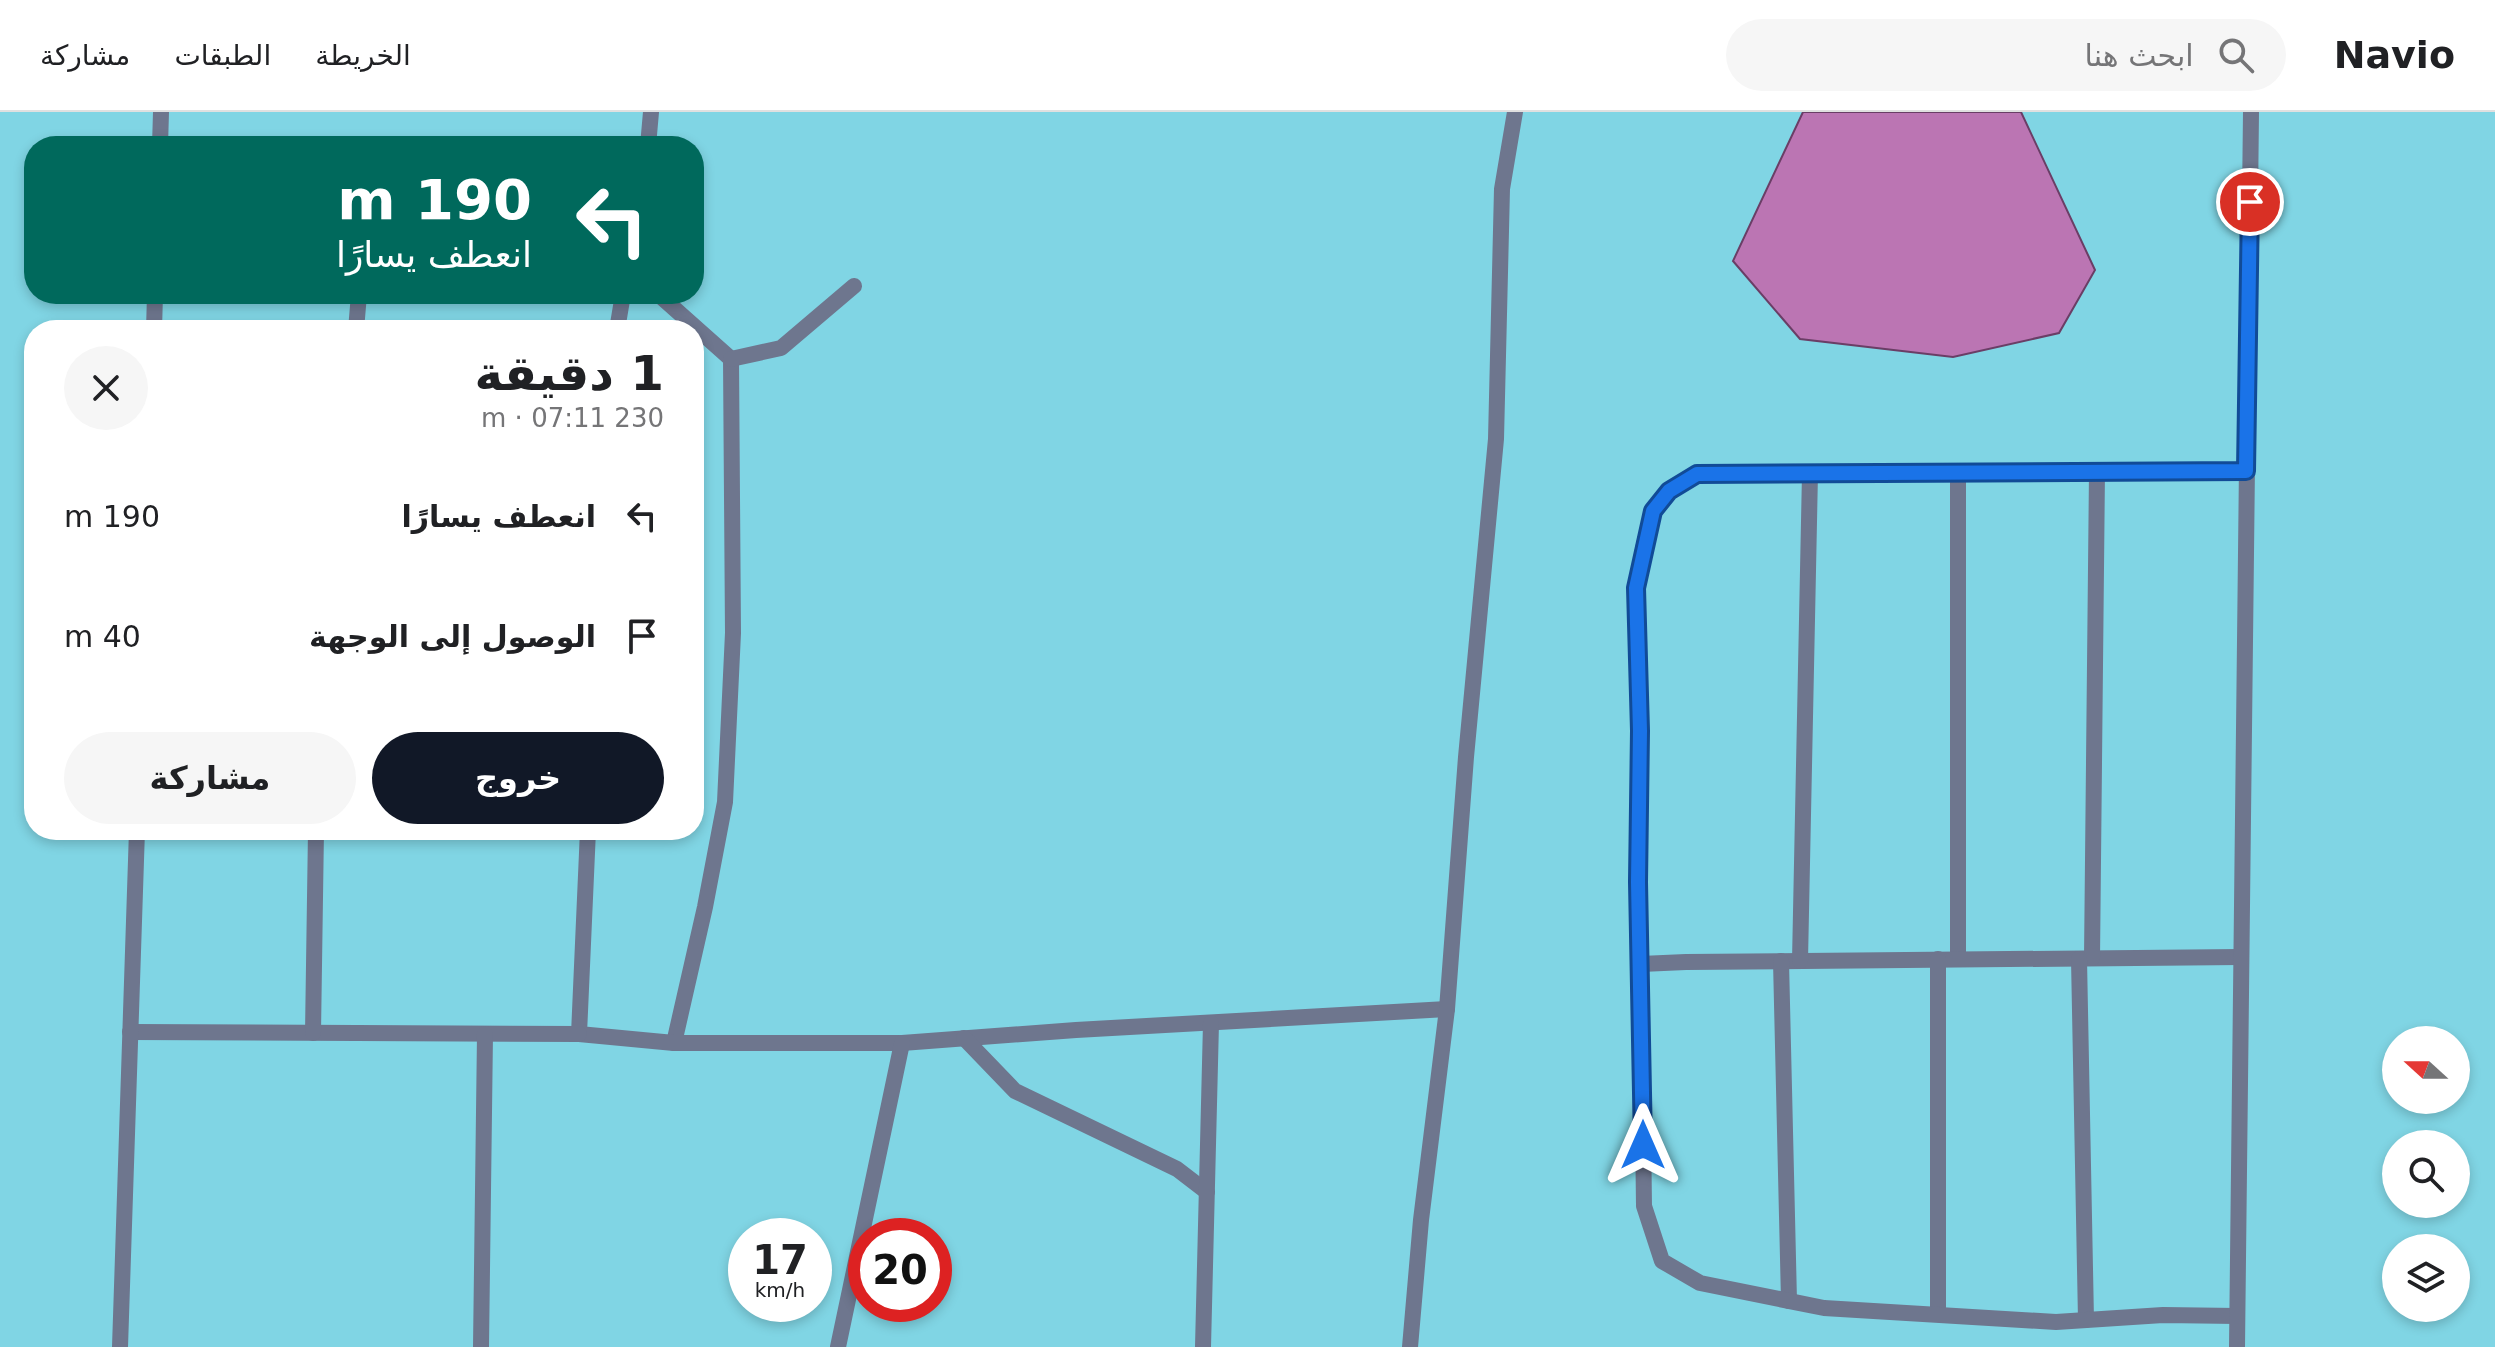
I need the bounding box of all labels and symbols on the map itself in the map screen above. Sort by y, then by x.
pin [2216,168,2284,236]
north arrow [2382,1026,2470,1114]
position arrow [1601,1103,1685,1187]
speed limit sign: 20 [848,1218,952,1322]

